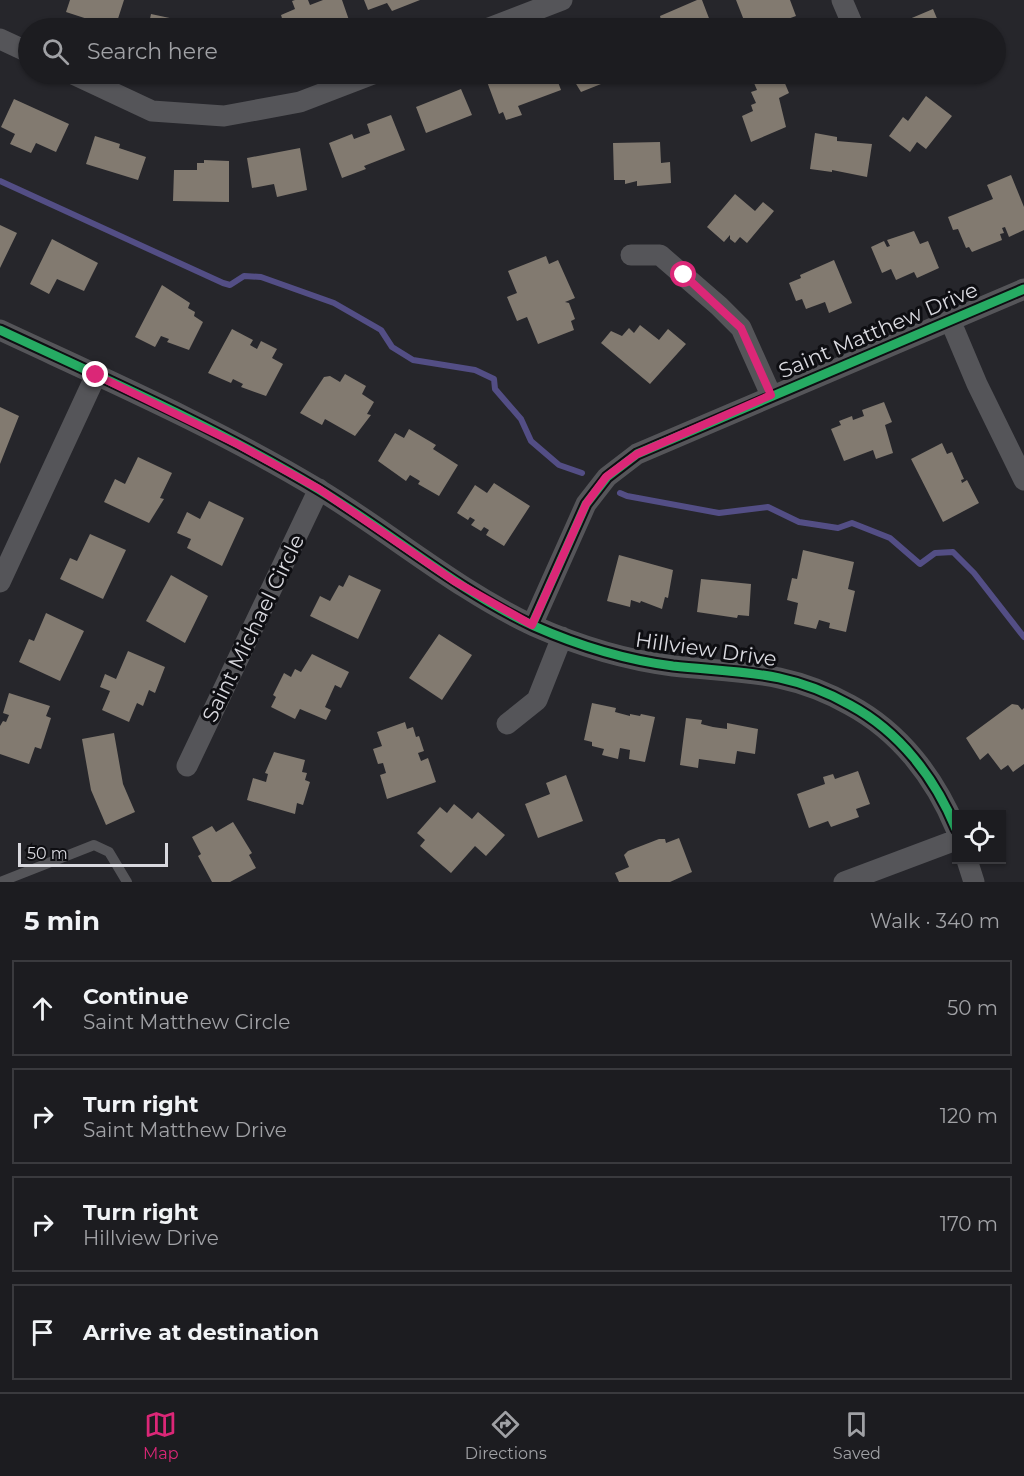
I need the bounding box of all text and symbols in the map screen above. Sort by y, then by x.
search box [18,18,1006,84]
icon: search [39,35,72,68]
text: Search here [87,38,218,65]
route start [670,261,696,287]
street label: Saint Matthew Drive [775,277,981,383]
route end [82,361,108,387]
street label: Saint Michael Circle [197,530,309,726]
street label: Hillview Drive [634,627,778,671]
map controls [952,810,1006,864]
button: locate [952,810,1006,864]
scale bar [18,840,168,868]
text: 50 m [27,844,68,863]
text: 5 min [24,905,100,937]
text: Walk · 340 m [870,909,1000,933]
text: Continue [83,983,189,1010]
icon: ahead [26,992,59,1025]
text: 50 m [947,996,998,1020]
text: Saint Matthew Circle [83,1010,290,1034]
text: Turn right [83,1091,198,1118]
icon: right [26,1100,59,1133]
text: 120 m [940,1104,998,1128]
text: Saint Matthew Drive [83,1118,287,1142]
text: Turn right [83,1199,198,1226]
icon: right [26,1208,59,1241]
text: 170 m [940,1212,998,1236]
text: Hillview Drive [83,1226,219,1250]
icon: arrive [26,1316,59,1349]
text: Arrive at destination [83,1319,319,1346]
tab: Map [143,1408,179,1463]
tab: Directions [465,1408,547,1463]
tab: Saved [833,1408,881,1463]

